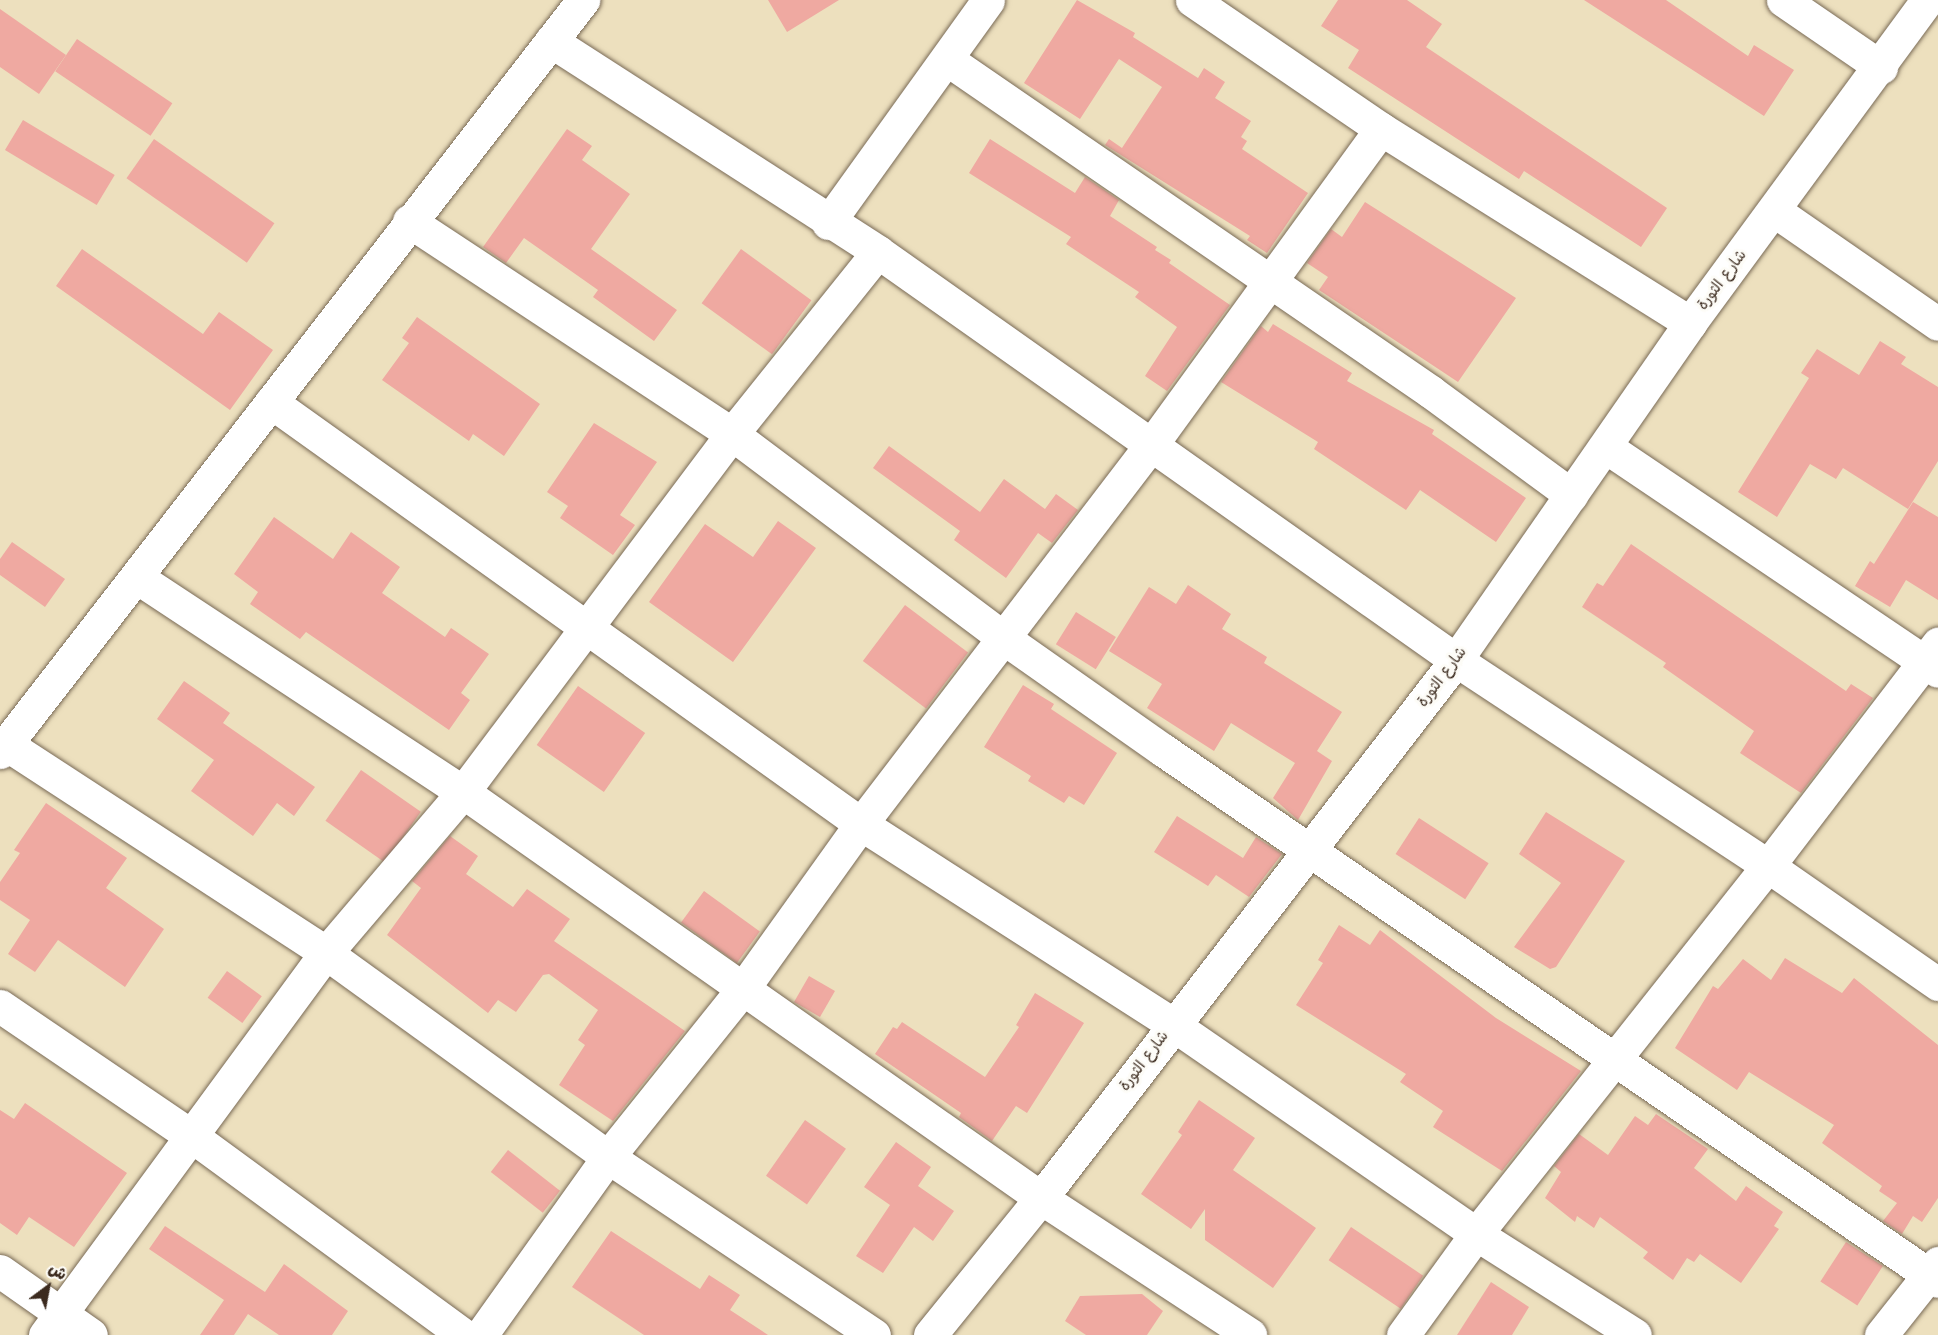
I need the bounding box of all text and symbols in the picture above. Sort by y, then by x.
street label: شارع الثورة [1694,247,1750,313]
street label: شارع الثورة [1414,644,1470,710]
street label: شارع الثورة [1116,1028,1172,1094]
north arrow [18,1257,78,1317]
text: ش [45,1258,71,1285]

